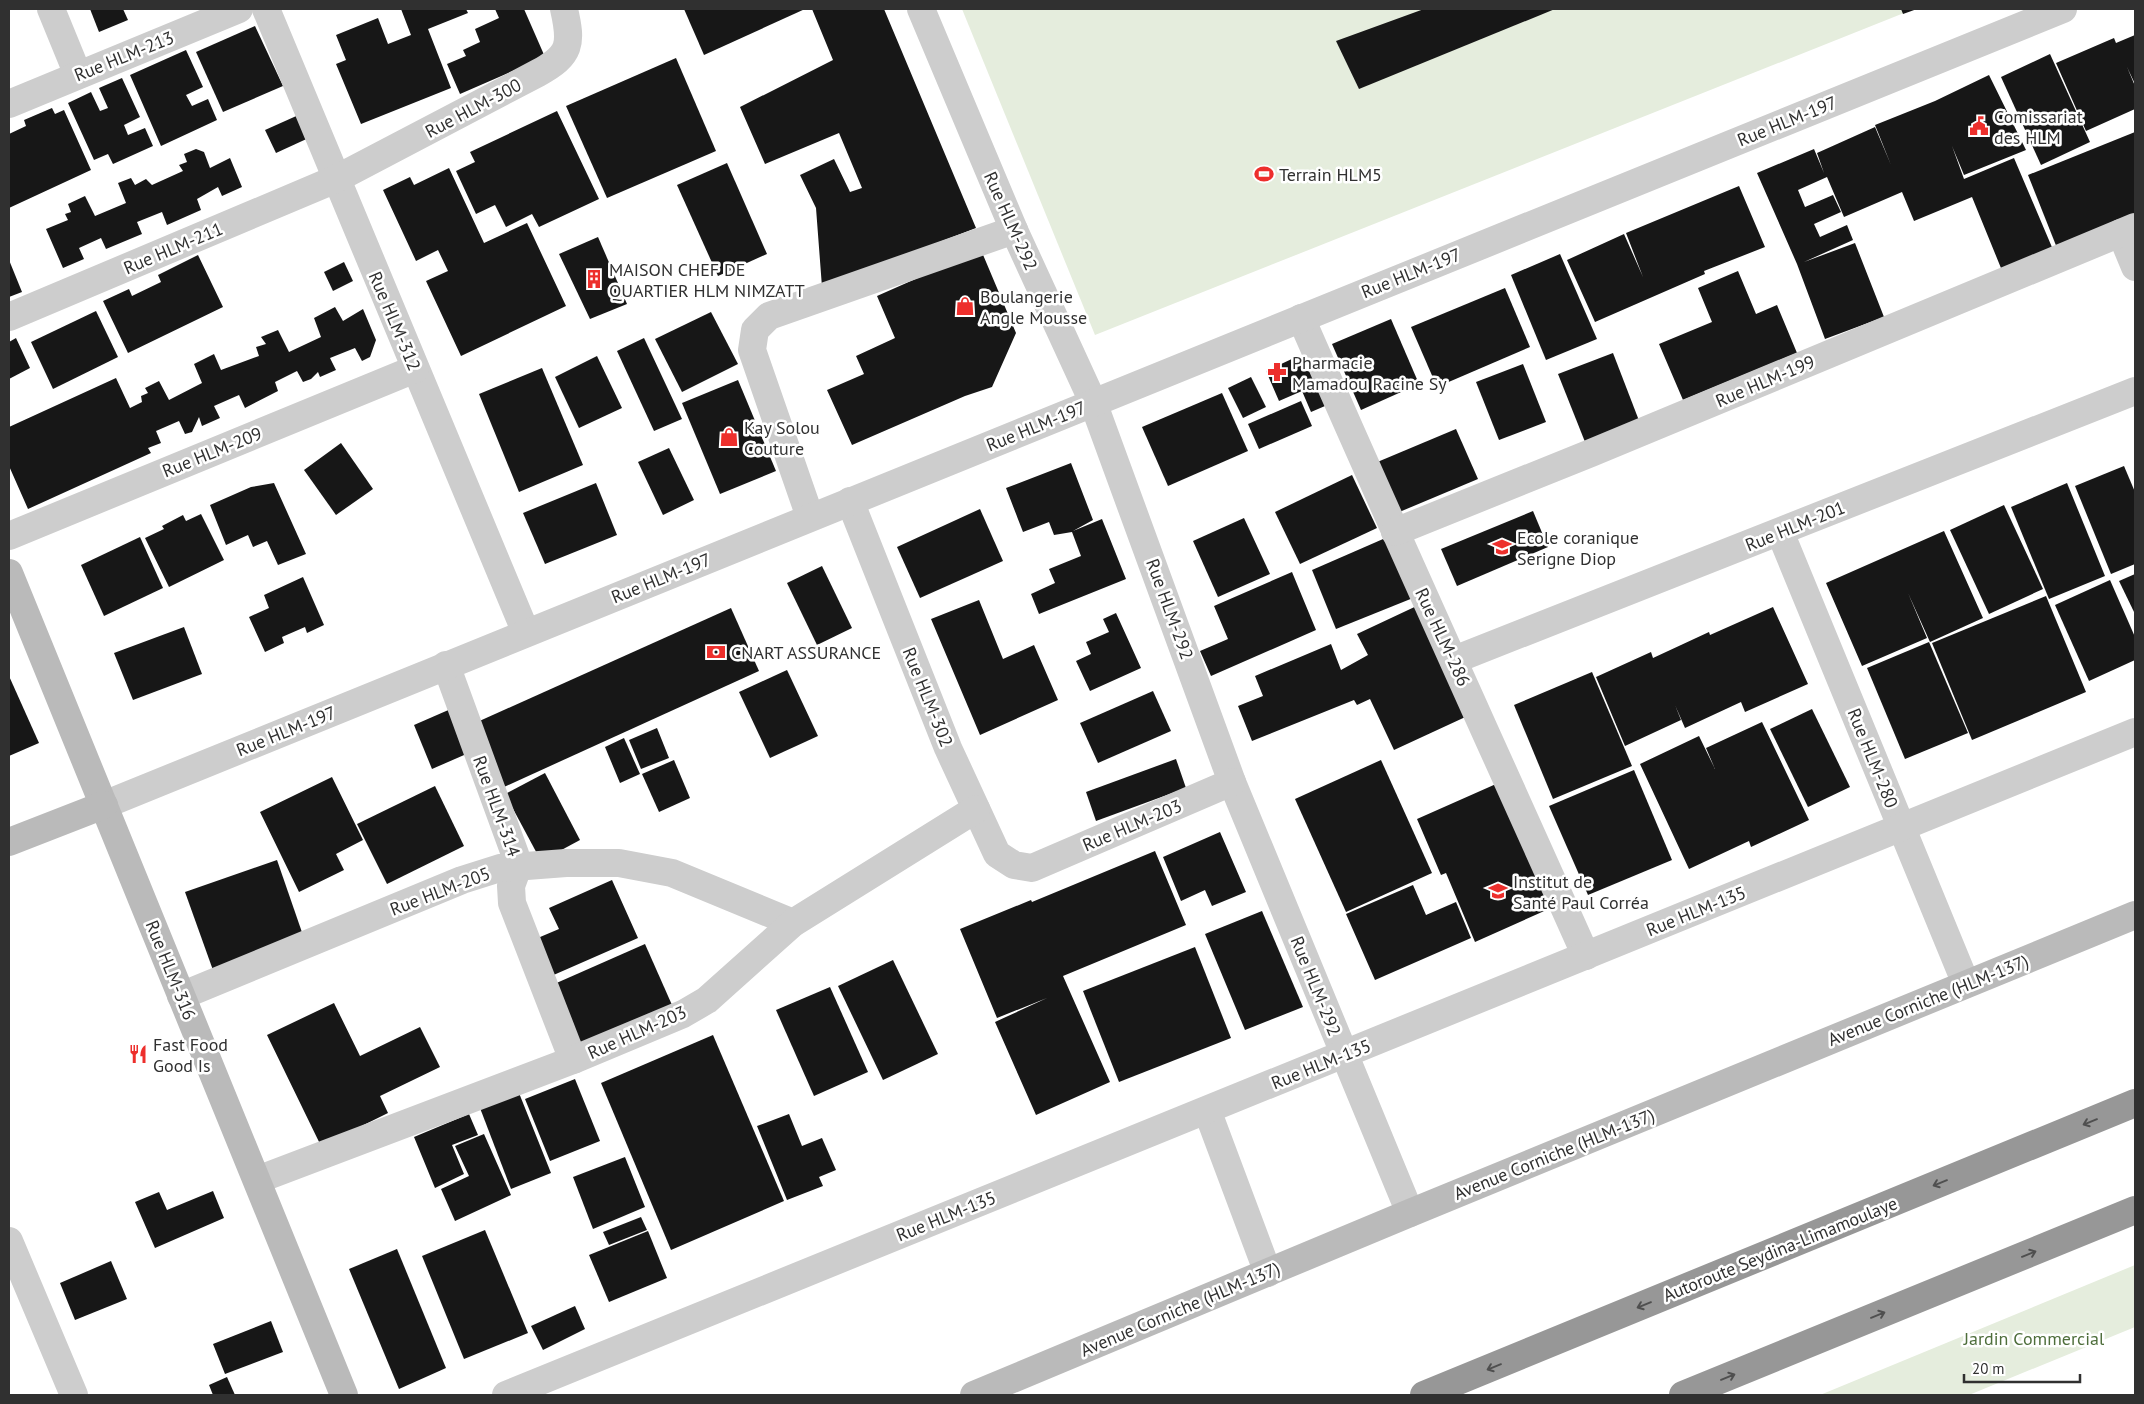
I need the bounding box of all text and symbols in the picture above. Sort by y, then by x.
street label: Rue HLM-213 [71,26,177,86]
street label: Rue HLM-300 [421,73,525,143]
street label: Rue HLM-197 [1734,91,1840,151]
place label: Comissariat des HLM [1994,105,2083,149]
public building icon: Comissariat des HLM [1968,115,1990,137]
sports icon: Terrain HLM5 [1253,163,1275,185]
place label: Terrain HLM5 [1279,163,1382,186]
street label: Rue HLM-292 [979,168,1043,274]
street label: Rue HLM-211 [120,217,226,279]
street label: Rue HLM-197 [1358,243,1464,303]
place label: MAISON CHEF DE QUARTIER HLM NIMZATT [609,258,805,302]
street label: Rue HLM-312 [364,268,426,374]
building icon: MAISON CHEF DE QUARTIER HLM NIMZATT [583,268,605,290]
place label: Boulangerie Angle Mousse [980,285,1087,329]
shop icon: Boulangerie Angle Mousse [954,295,976,317]
street label: Rue HLM-199 [1712,350,1818,412]
place label: Pharmacie Mamadou Racine Sy [1292,351,1447,395]
pharmacy icon: Pharmacie Mamadou Racine Sy [1266,361,1288,383]
street label: Rue HLM-197 [983,396,1089,456]
place label: Kay Solou Couture [744,416,820,460]
street label: Rue HLM-209 [159,422,265,482]
shop icon: Kay Solou Couture [718,426,740,448]
street label: Rue HLM-201 [1742,496,1848,556]
place label: Ecole coranique Serigne Diop [1517,526,1639,570]
school or university icon: Ecole coranique Serigne Diop [1491,536,1513,558]
street label: Rue HLM-197 [608,548,714,608]
street label: Rue HLM-292 [1141,555,1199,663]
street label: Rue HLM-286 [1410,584,1476,690]
bank icon: CNART ASSURANCE [705,641,727,663]
place label: CNART ASSURANCE [731,641,881,664]
street label: Rue HLM-302 [898,644,958,750]
street label: Rue HLM-197 [233,701,339,761]
street label: Rue HLM-280 [1843,705,1904,811]
street label: Rue HLM-314 [468,752,526,860]
street label: Rue HLM-203 [1079,794,1185,856]
street label: Rue HLM-205 [387,861,493,921]
place label: Institut de Santé Paul Corréa [1513,870,1649,914]
school or university icon: Institut de Santé Paul Corréa [1487,880,1509,902]
street label: Rue HLM-135 [1643,881,1749,941]
street label: Rue HLM-316 [141,917,201,1023]
street label: Rue HLM-292 [1286,933,1346,1039]
street label: Avenue Corniche (HLM-137) [1824,949,2032,1051]
street label: Rue HLM-203 [584,1000,690,1064]
place label: Fast Food Good Is [153,1033,228,1077]
street label: Rue HLM-135 [1268,1034,1374,1094]
restaurant icon: Fast Food Good Is [127,1043,149,1065]
street label: Avenue Corniche (HLM-137) [1450,1103,1658,1205]
one-way arrow [2083,1117,2098,1127]
one-way arrow [1933,1179,1948,1189]
street label: Rue HLM-135 [893,1186,999,1246]
street label: Autoroute Seydina-Limamoulaye [1659,1191,1901,1307]
one-way arrow [2021,1248,2036,1258]
street label: Avenue Corniche (HLM-137) [1077,1256,1283,1362]
one-way arrow [1637,1301,1652,1310]
one-way arrow [1870,1310,1886,1319]
park label: Jardin Commercial [1963,1327,2105,1350]
scale bar [1964,1352,2080,1384]
text: 20 m [1972,1359,2005,1378]
one-way arrow [1486,1363,1502,1372]
one-way arrow [1720,1371,1735,1381]

